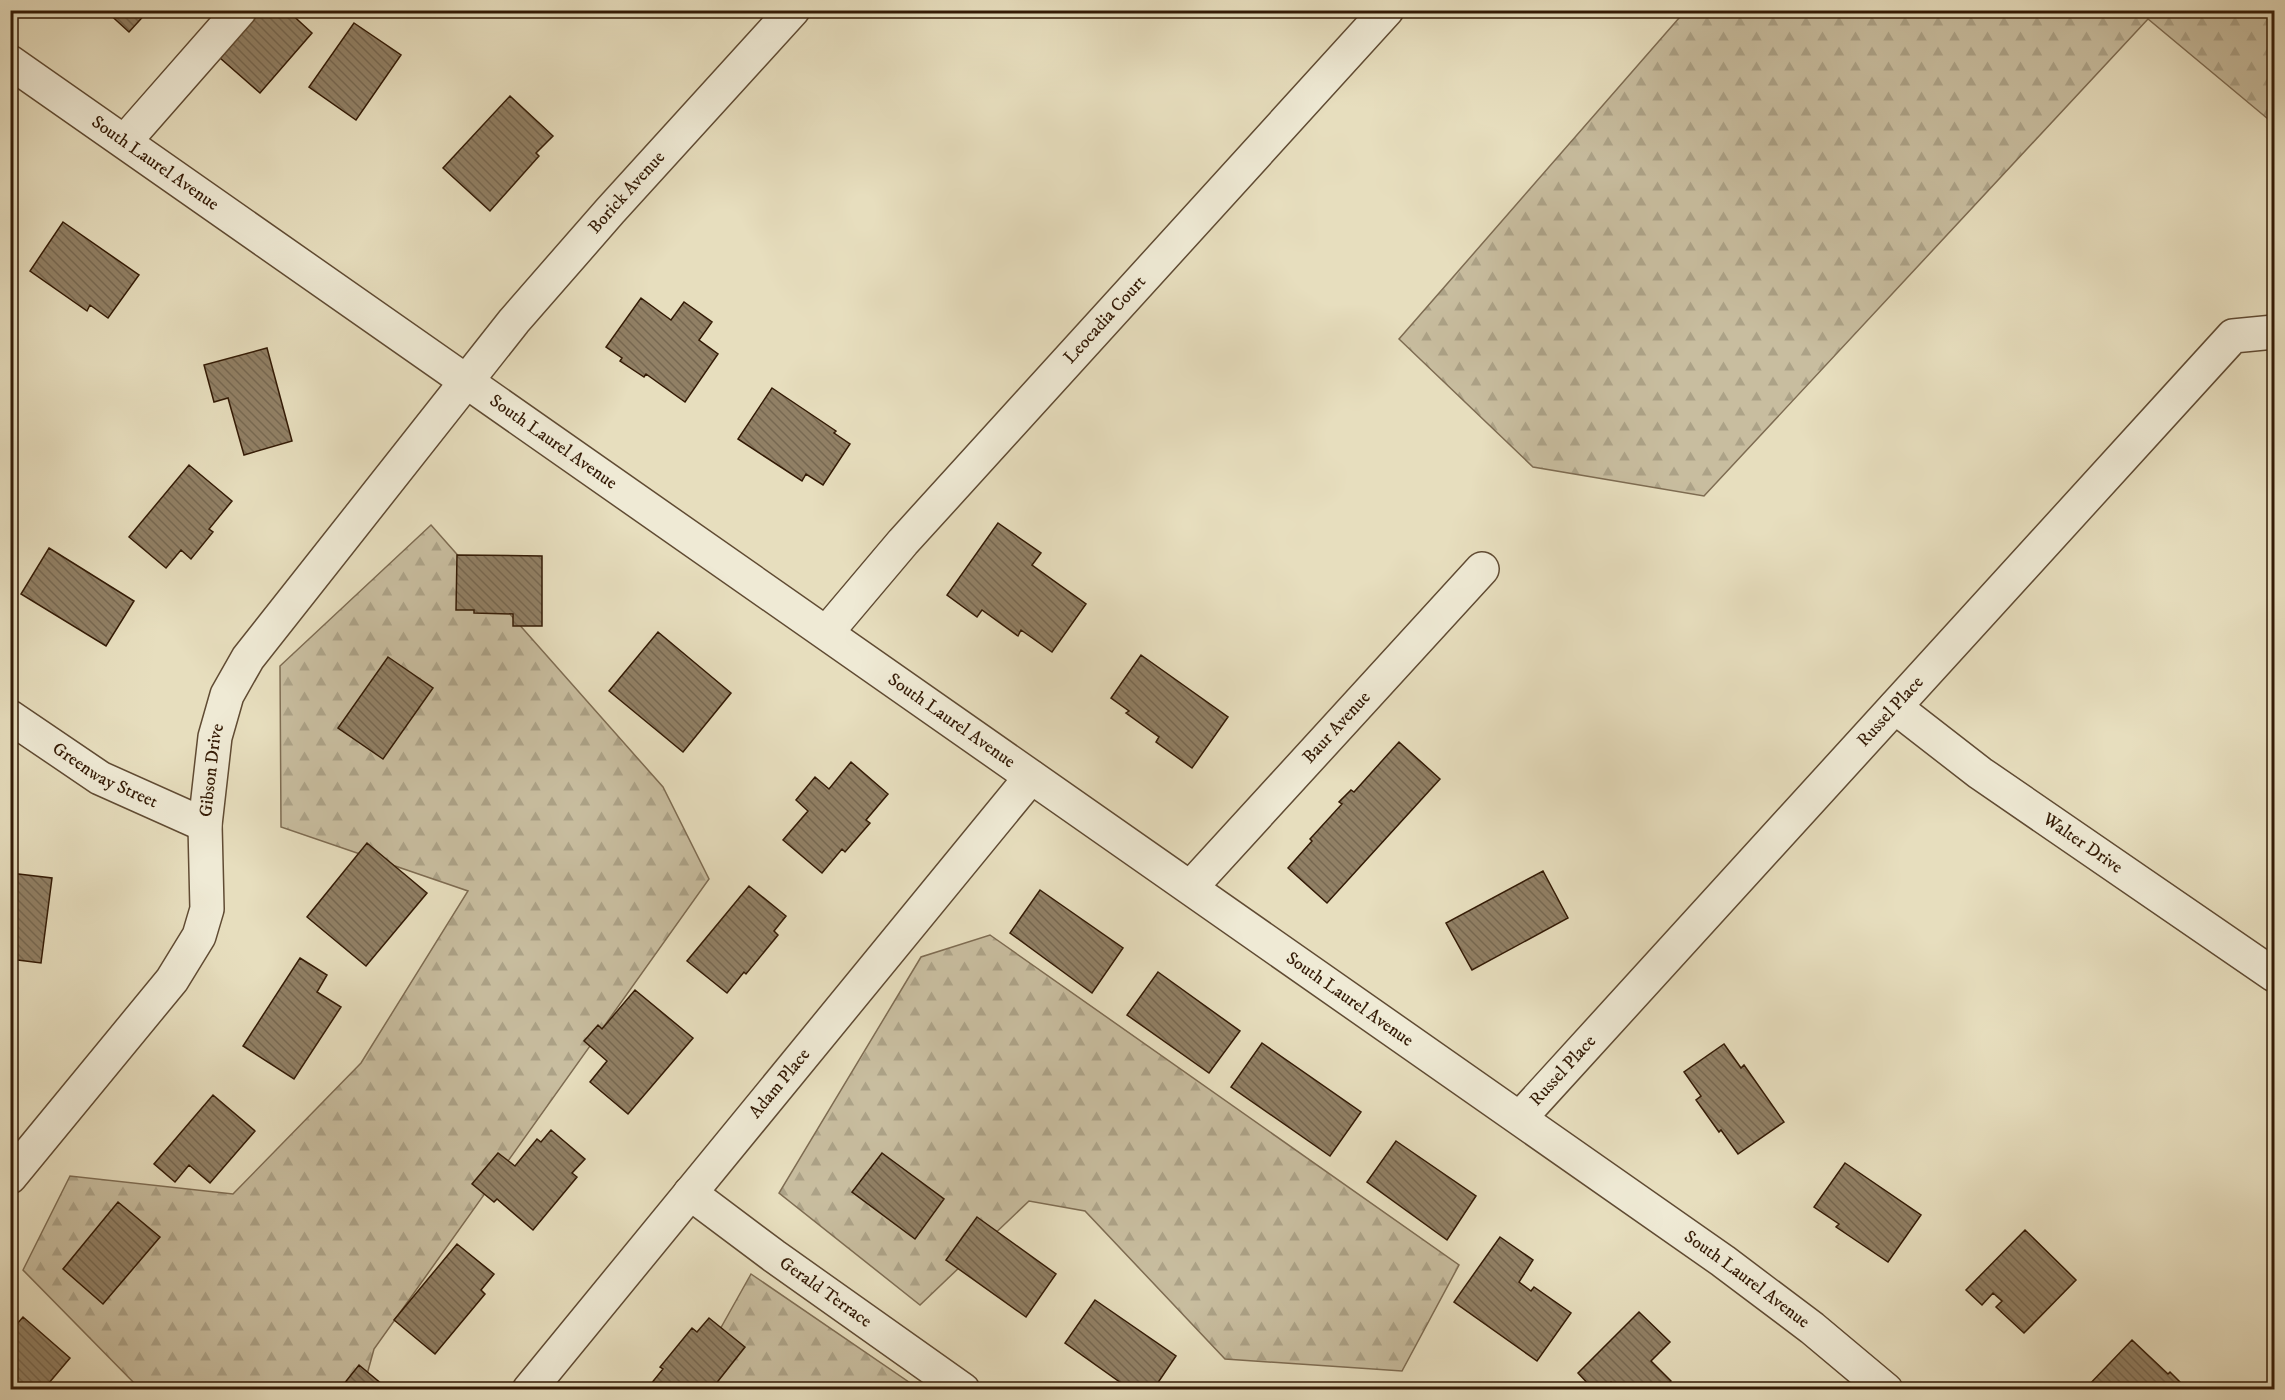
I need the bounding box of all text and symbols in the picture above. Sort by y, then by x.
street label: South Laurel Avenue [87,111,223,216]
street label: Borick Avenue [584,147,670,239]
street label: Leocadia Court [1059,271,1151,369]
street label: South Laurel Avenue [485,390,621,494]
street label: South Laurel Avenue [883,669,1019,773]
street label: Russel Place [1853,672,1928,752]
street label: Baur Avenue [1298,687,1375,768]
street label: Gibson Drive [195,721,229,818]
street label: Greenway Street [48,738,161,813]
street label: Walter Drive [2037,808,2127,879]
street label: South Laurel Avenue [1281,947,1418,1052]
street label: Russel Place [1525,1031,1601,1111]
street label: Adam Place [745,1044,815,1123]
street label: South Laurel Avenue [1680,1226,1814,1333]
street label: Gerald Terrace [775,1252,876,1333]

